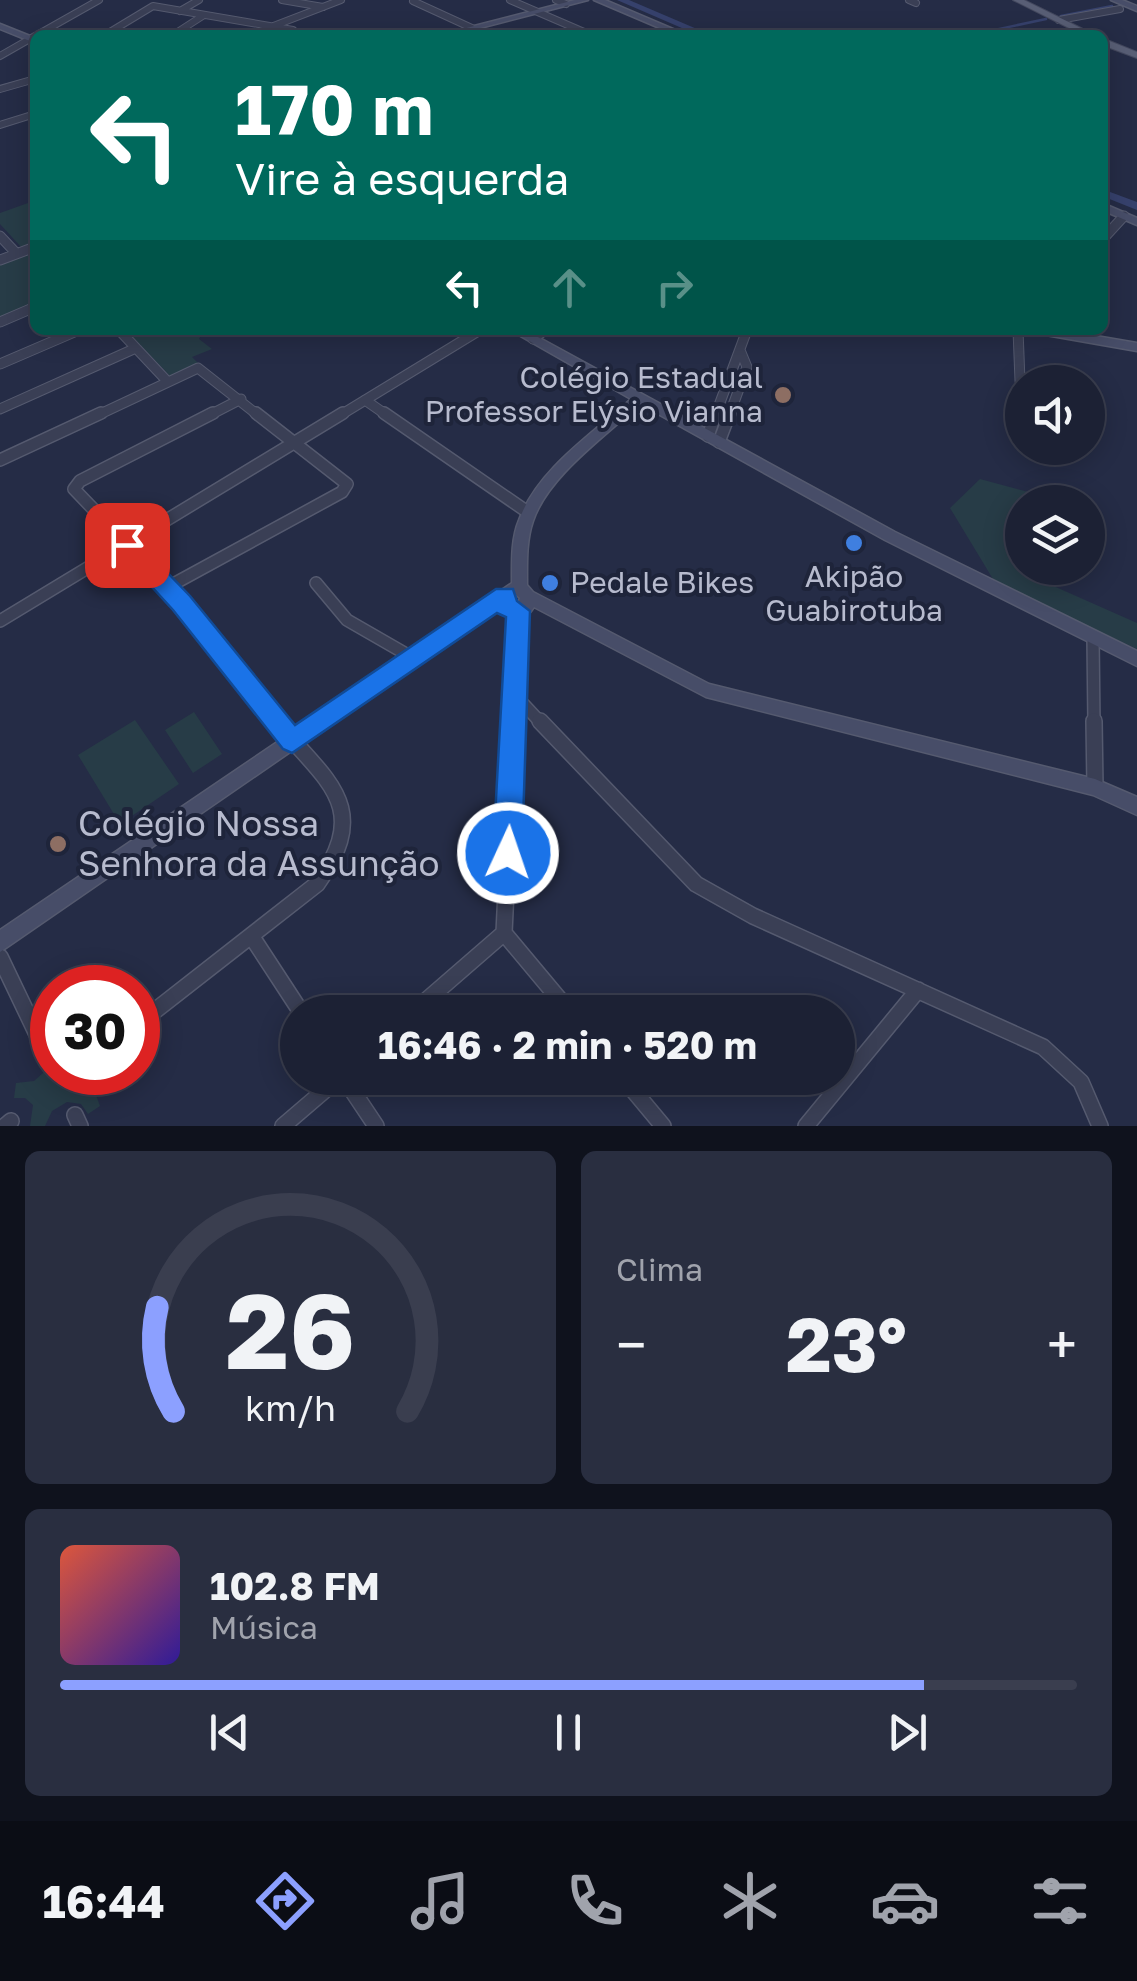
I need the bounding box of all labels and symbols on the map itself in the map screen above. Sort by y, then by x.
place label: Colégio Estadual Professor Elýsio Vianna [425,359,763,429]
marker: Colégio Estadual Professor Elýsio Vianna [772,384,794,406]
pin [85,503,170,588]
marker: Akipão Guabirotuba [843,532,865,554]
place label: Akipão Guabirotuba [765,558,943,628]
place label: Pedale Bikes [570,564,754,600]
marker: Pedale Bikes [539,572,561,594]
position arrow [456,801,560,905]
place label: Colégio Nossa Senhora da Assunção [78,802,440,884]
marker: Colégio Nossa Senhora da Assunção [47,833,69,855]
speed limit sign: 30 [30,965,160,1095]

